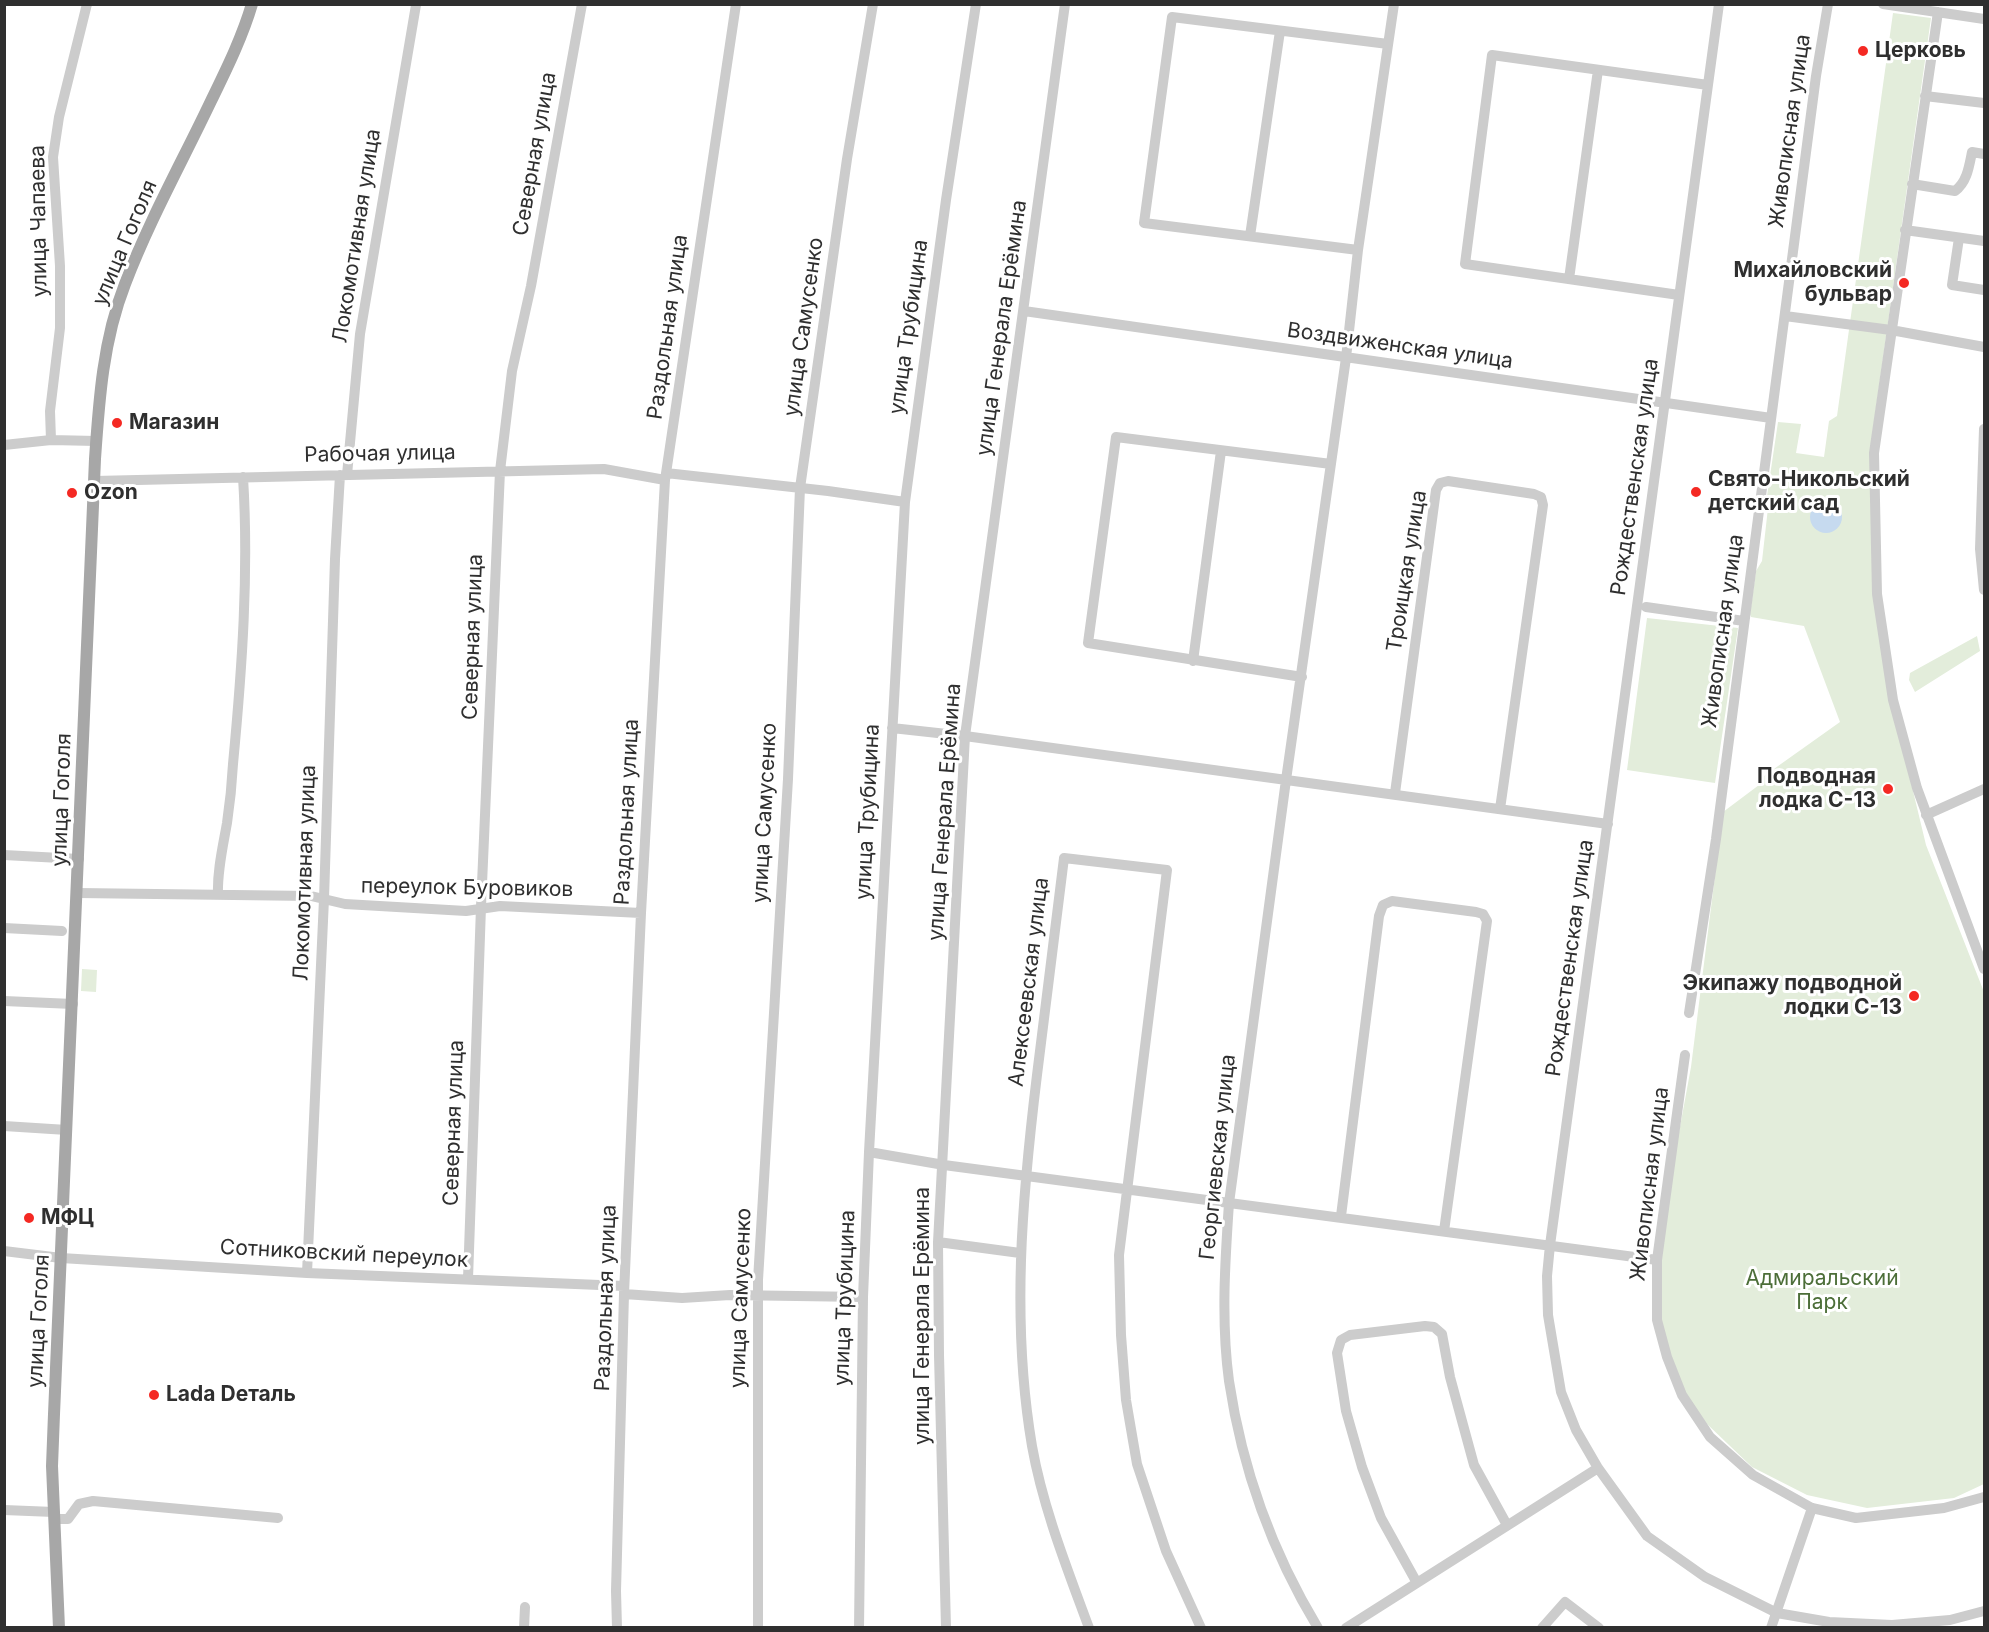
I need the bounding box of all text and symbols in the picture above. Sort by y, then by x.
street label: Живописная улица [1764,33,1816,229]
place label: Церковь [1875,38,1966,64]
marker: Церковь [1856,44,1870,58]
street label: Северная улица [508,70,562,238]
street label: Локомотивная улица [328,127,386,345]
street label: улица Чапаева [25,145,53,297]
street label: улица Гоголя [87,176,163,310]
street label: улица Генерала Ерёмина [972,198,1032,458]
street label: Раздольная улица [643,233,693,421]
street label: улица Самусенко [779,236,829,418]
street label: улица Трубицина [884,238,934,416]
place label: Михайловский бульвар [1734,258,1892,308]
marker: Михайловский бульвар [1897,276,1911,290]
street label: Воздвиженская улица [1285,318,1515,374]
street label: Рождественская улица [1606,357,1664,597]
place label: Магазин [129,410,219,436]
marker: Магазин [110,416,124,430]
street label: Рабочая улица [304,440,456,468]
place label: Свято-Никольский детский сад [1708,467,1910,517]
place label: Ozon [84,480,138,506]
marker: Свято-Никольский детский сад [1689,485,1703,499]
marker: Ozon [65,486,79,500]
street label: Троицкая улица [1382,488,1432,654]
street label: Живописная улица [1697,533,1749,729]
street label: Северная улица [458,554,488,720]
street label: улица Генерала Ерёмина [923,682,967,942]
street label: Раздольная улица [610,718,644,906]
street label: улица Самусенко [748,722,782,904]
street label: улица Трубицина [851,723,885,901]
street label: улица Гоголя [47,733,77,867]
street label: Локомотивная улица [289,764,321,982]
place label: Подводная лодка С-13 [1757,764,1876,814]
marker: Подводная лодка С-13 [1881,782,1895,796]
street label: Рождественская улица [1541,838,1599,1078]
street label: переулок Буровиков [361,874,573,902]
street label: Алексеевская улица [1004,876,1054,1088]
place label: Экипажу подводной лодки С-13 [1682,971,1902,1021]
marker: Экипажу подводной лодки С-13 [1907,989,1921,1003]
street label: Северная улица [439,1040,469,1206]
street label: Георгиевская улица [1195,1053,1241,1261]
street label: Живописная улица [1626,1086,1674,1282]
street label: улица Генерала Ерёмина [910,1187,936,1445]
street label: Раздольная улица [590,1204,622,1392]
place label: МФЦ [41,1205,94,1231]
street label: улица Самусенко [725,1207,757,1389]
street label: улица Трубицина [829,1210,861,1386]
marker: МФЦ [22,1211,36,1225]
street label: Сотниковский переулок [219,1235,469,1273]
street label: улица Гоголя [23,1254,55,1388]
park label: Адмиральский Парк [1745,1266,1899,1316]
place label: Lada Dеталь [166,1382,296,1408]
marker: Lada Dеталь [147,1388,161,1402]

